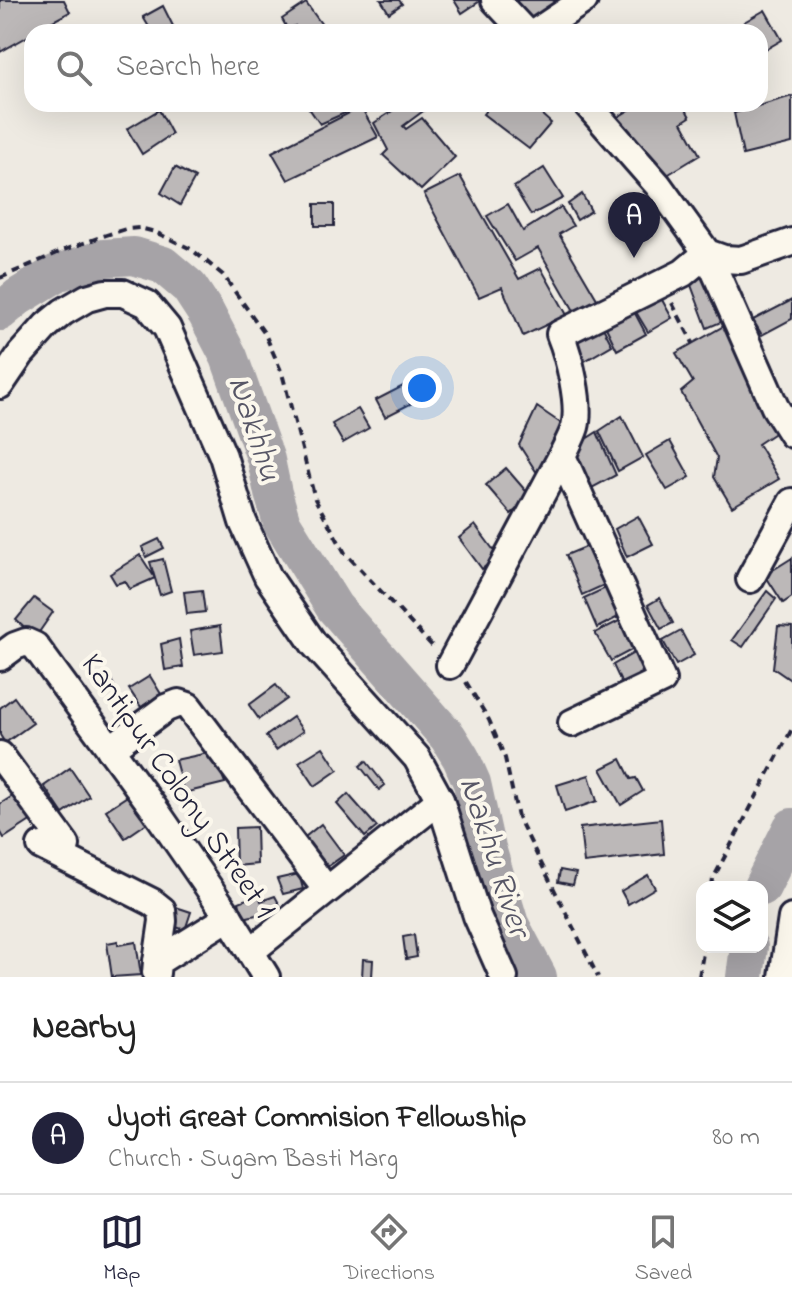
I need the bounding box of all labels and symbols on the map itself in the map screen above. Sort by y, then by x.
pin: A [608,192,660,258]
your location [402,368,442,408]
water label: Nakhhu [213,370,293,488]
street label: Kantipur Colony Street 1 [68,645,286,929]
water label: Nakhu River [444,771,544,947]

